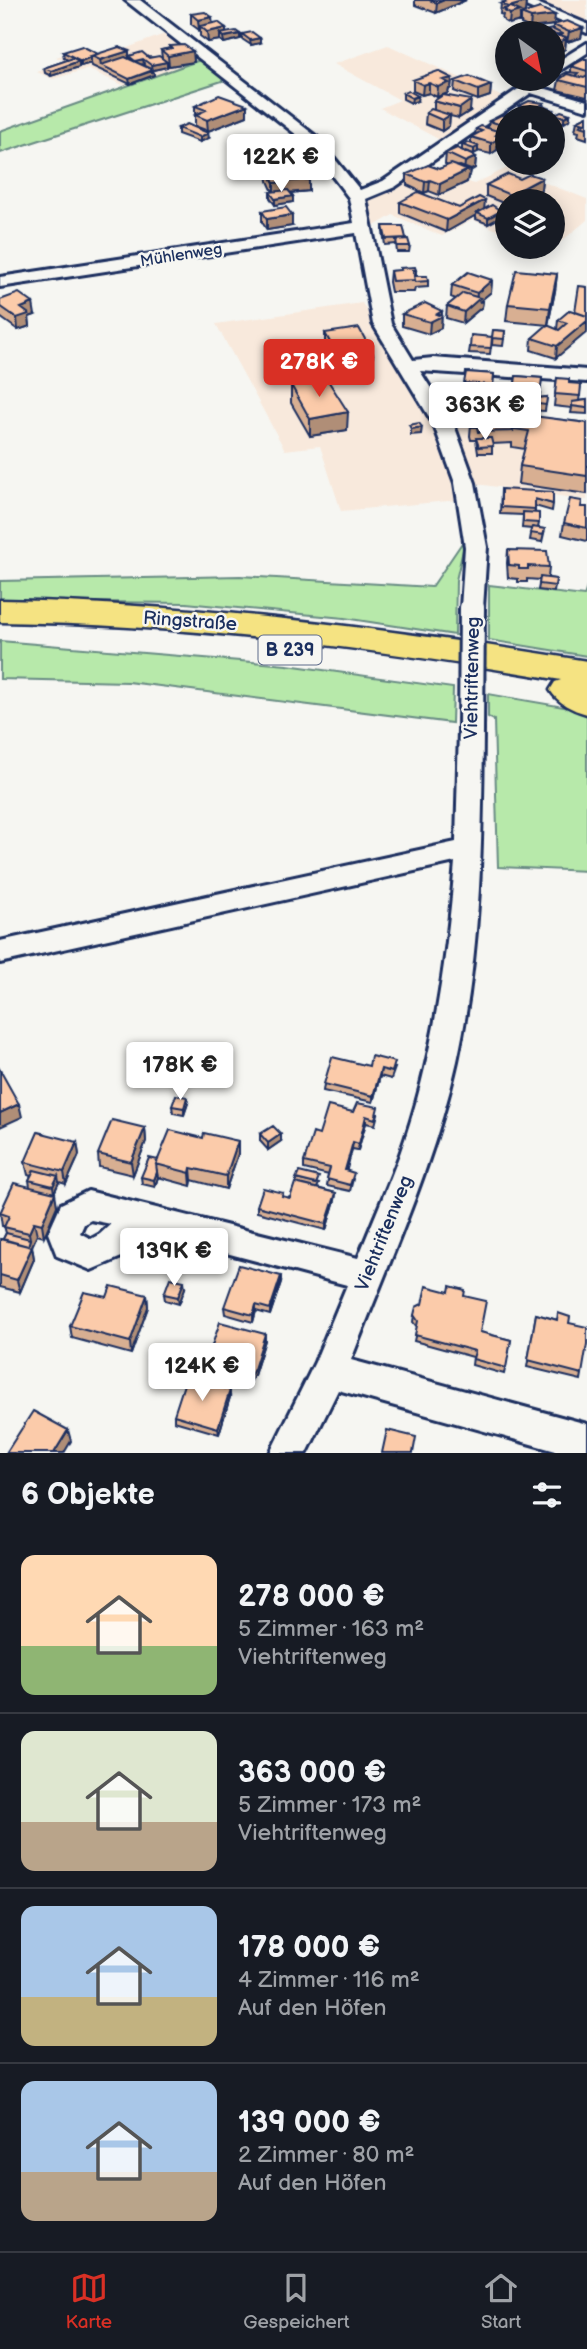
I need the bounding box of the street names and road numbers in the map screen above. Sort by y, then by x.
street label: Mühlenweg [139,240,224,271]
street label: Ringstraße [142,607,238,636]
street label: Viehtriftenweg [460,616,485,740]
road number: B 239 [258,636,322,664]
street label: Viehtriftenweg [351,1172,418,1295]

